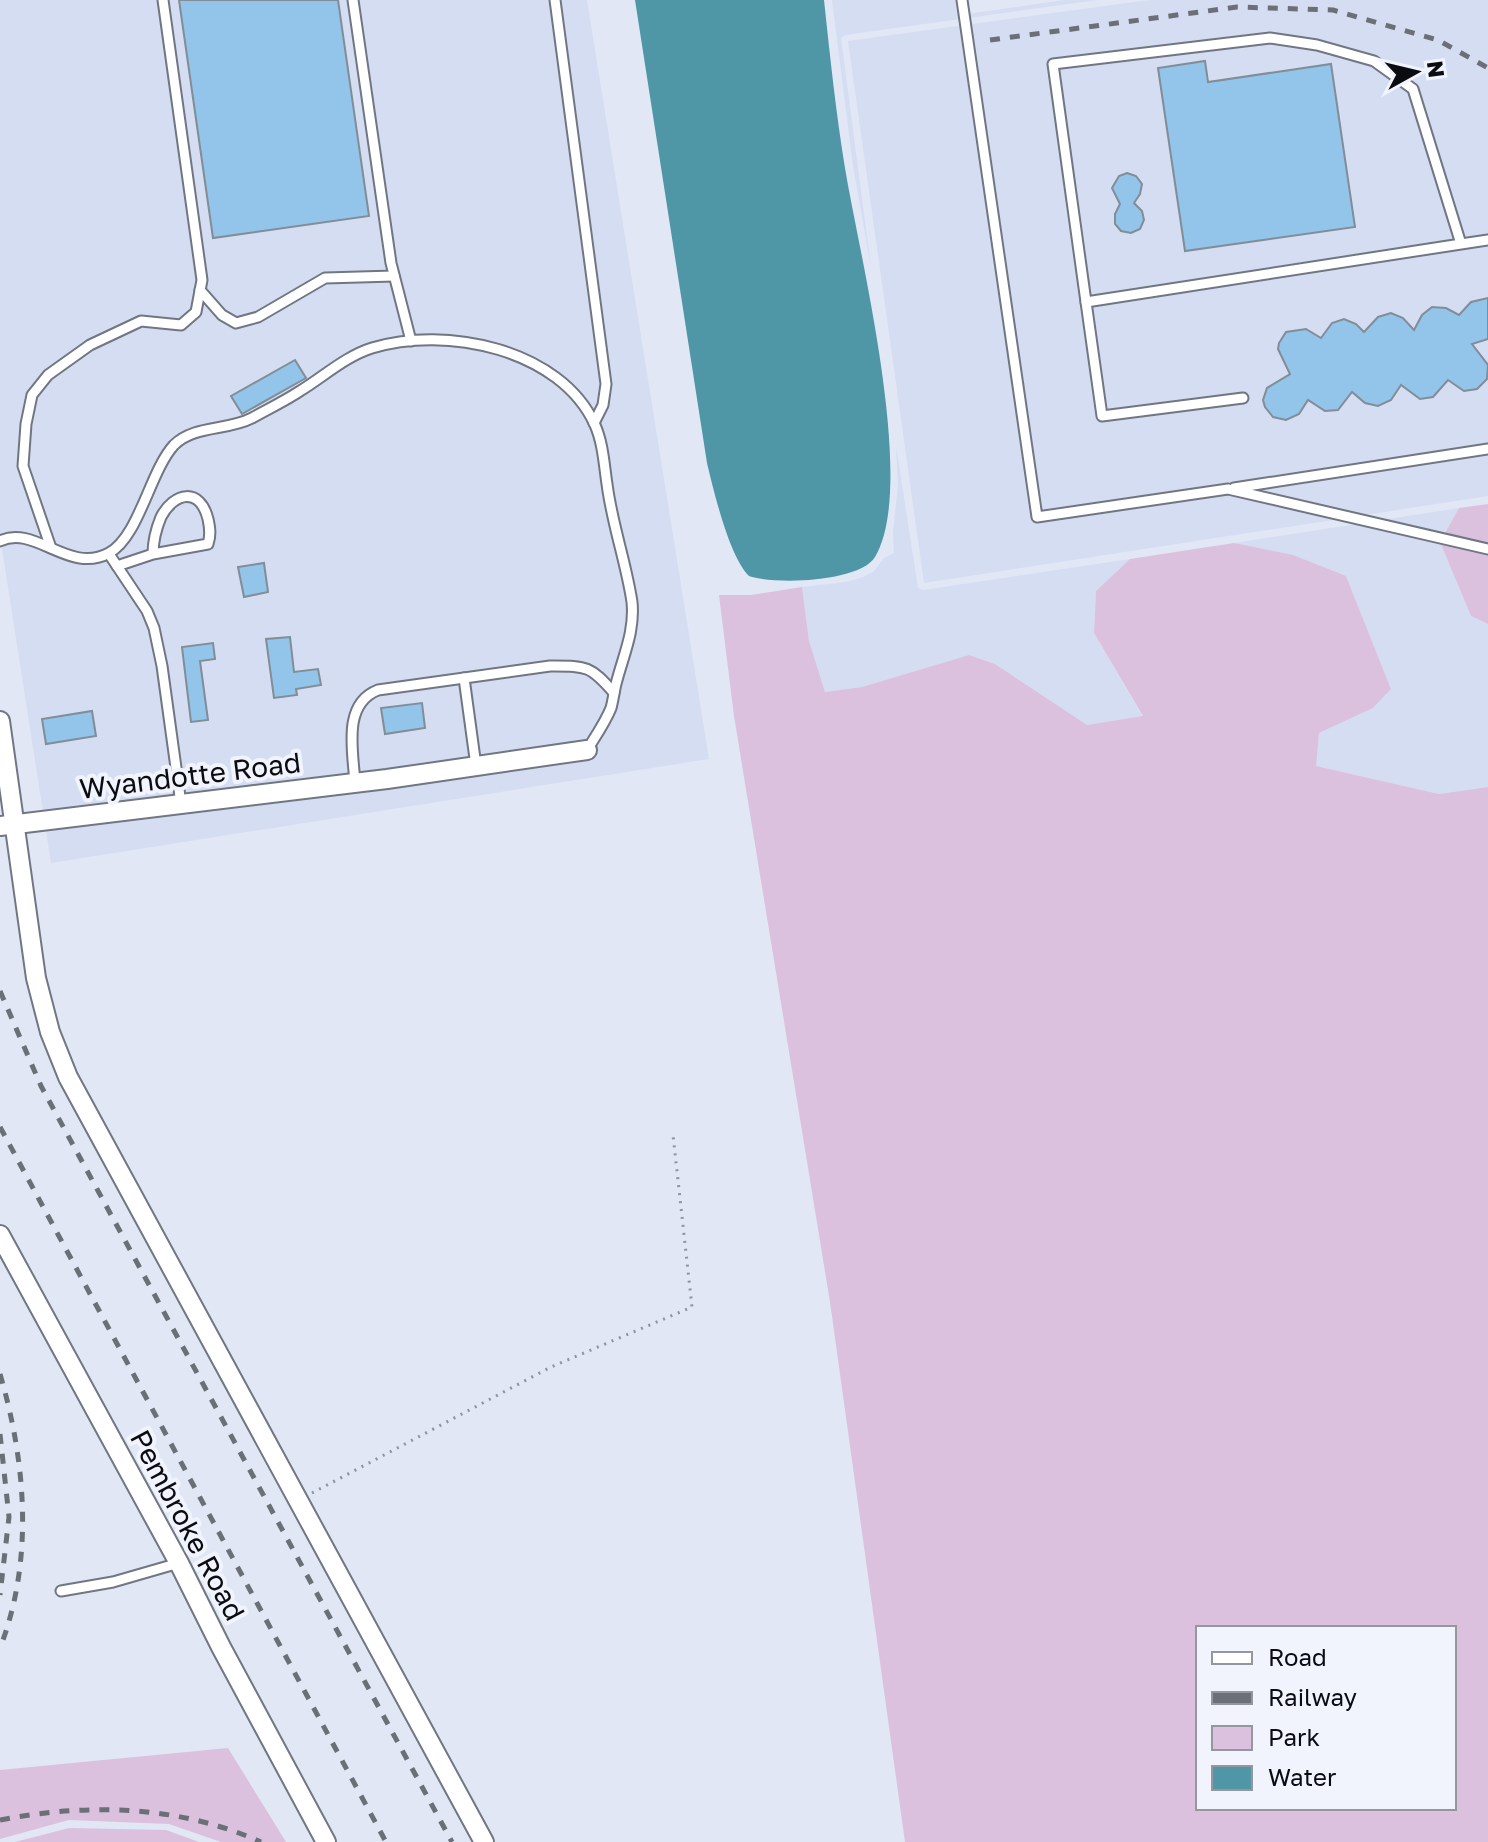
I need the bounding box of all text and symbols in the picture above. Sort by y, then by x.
north arrow [1376,32,1456,112]
text: N [1422,59,1451,79]
street label: Wyandotte Road [77,745,303,805]
street label: Pembroke Road [124,1424,252,1626]
legend [1196,1626,1456,1810]
text: Road [1268,1642,1327,1671]
text: Railway [1268,1682,1357,1711]
text: Park [1268,1722,1320,1751]
text: Water [1268,1762,1336,1791]

